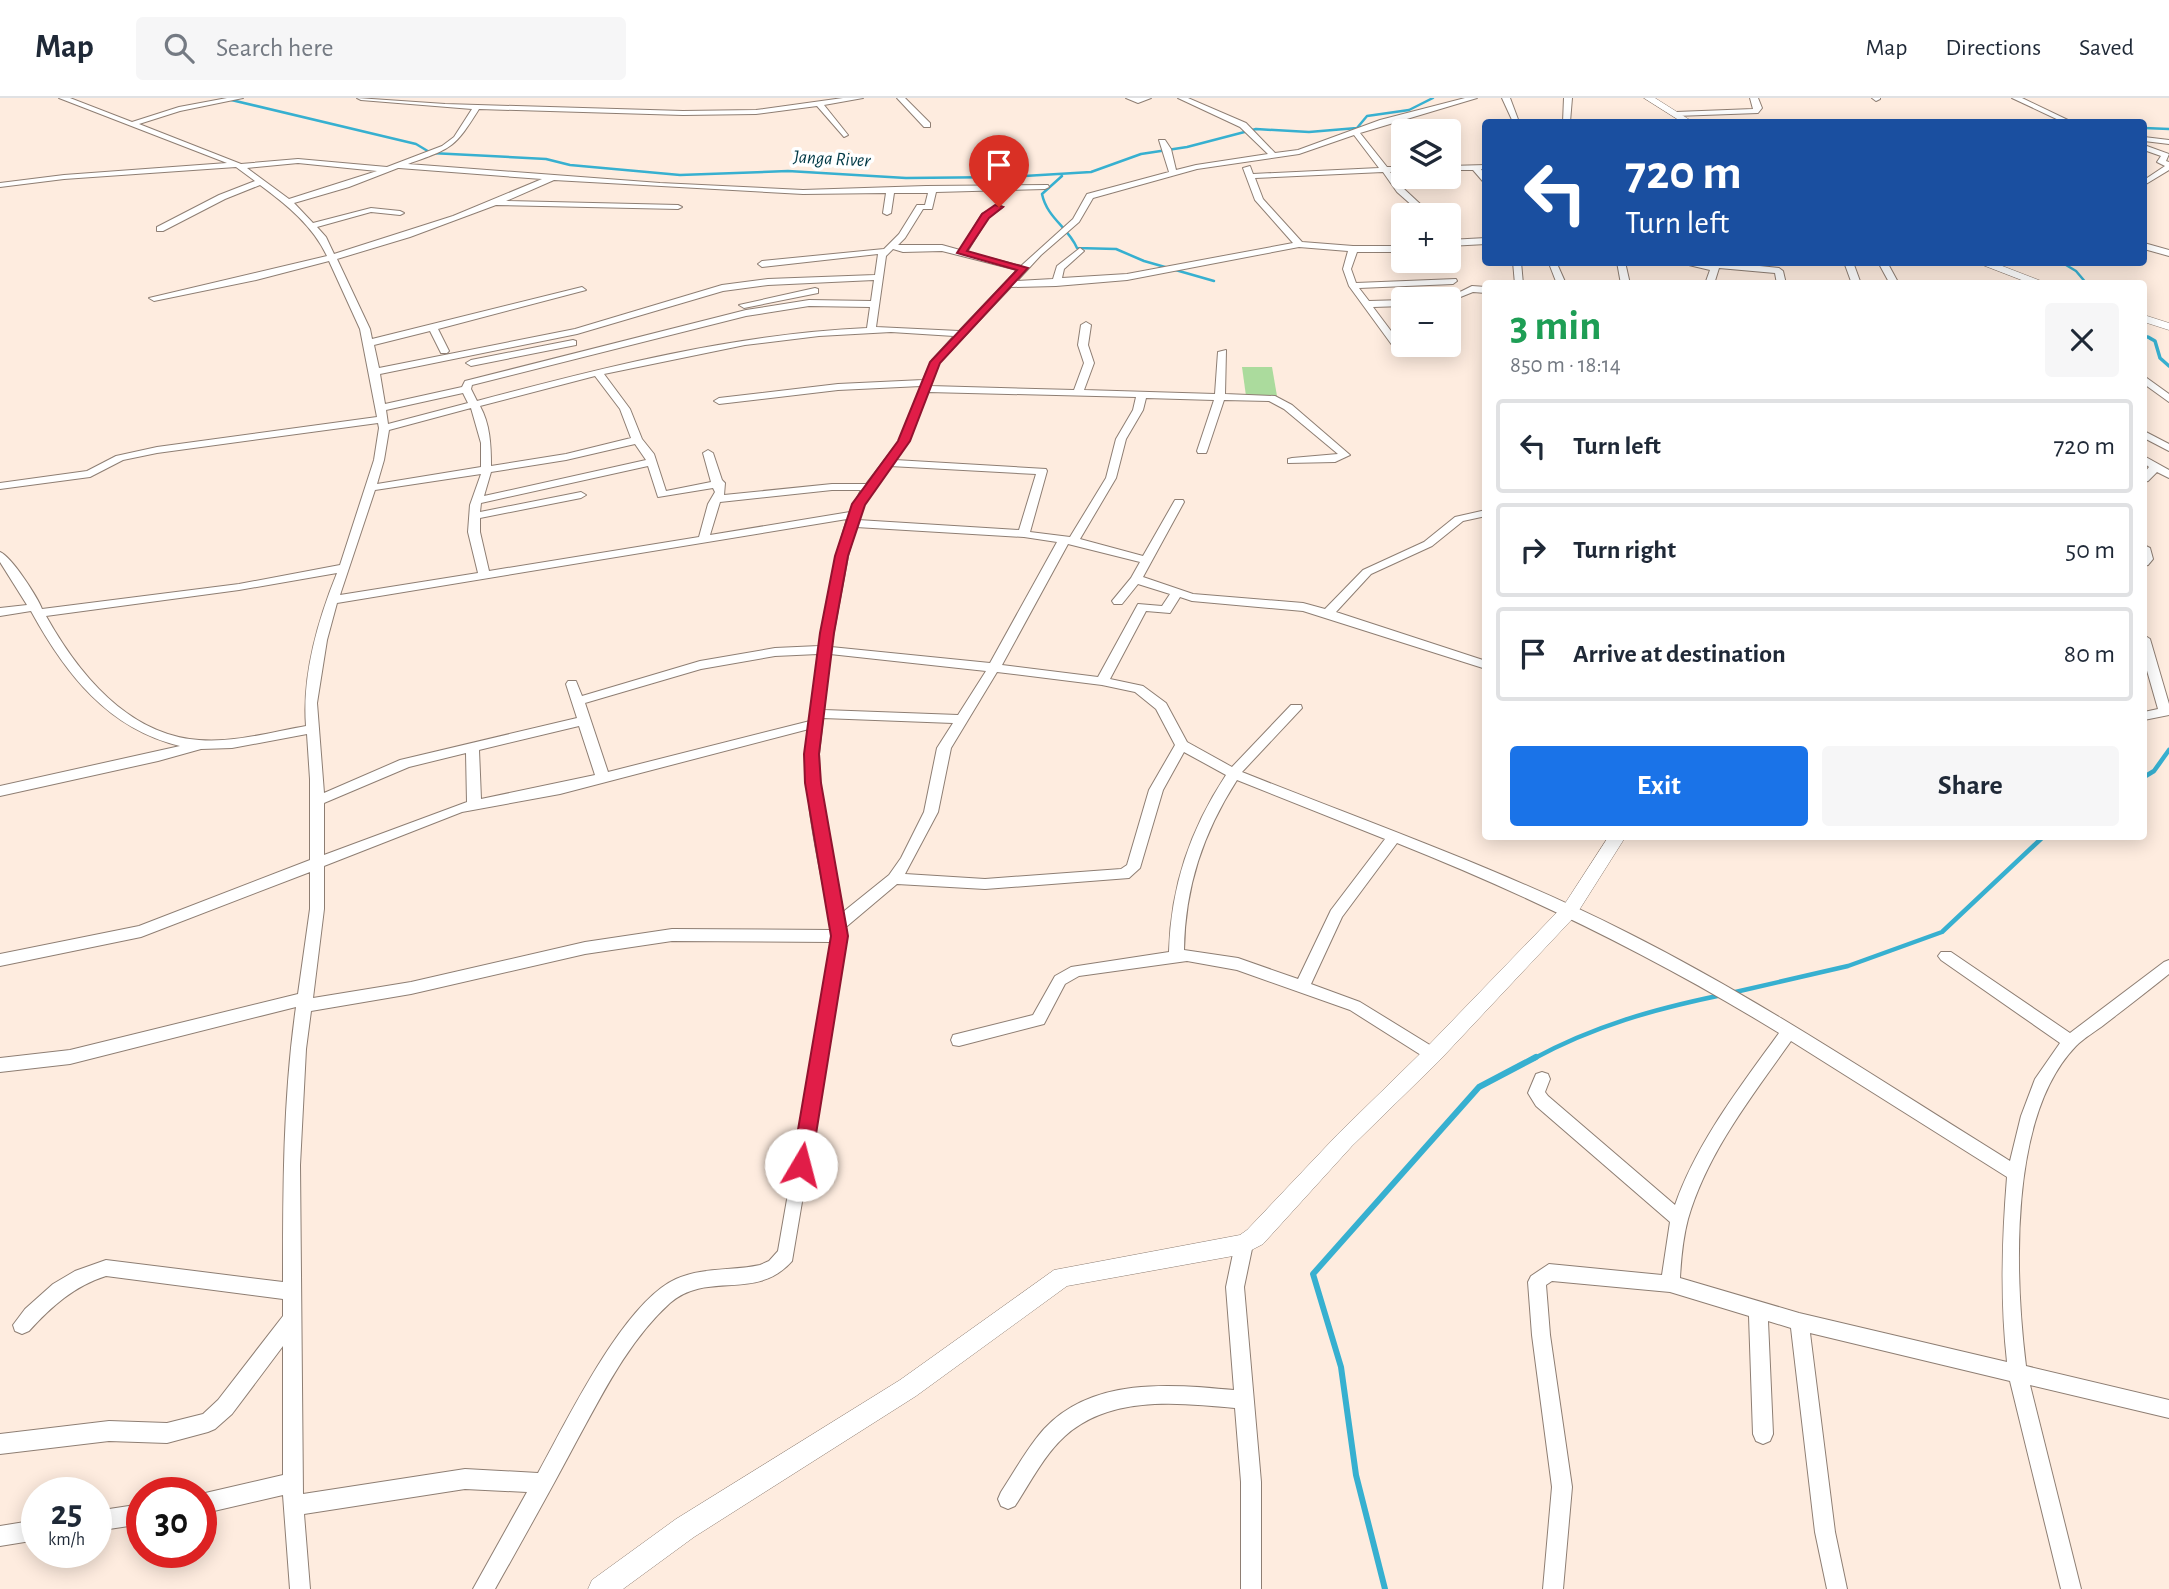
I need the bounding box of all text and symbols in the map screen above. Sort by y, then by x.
search box [136,17,626,80]
icon: search [160,29,198,67]
text: Map [35,31,94,64]
text: Search here [216,35,334,61]
text: Map [1865,36,1907,60]
text: Directions [1945,36,2041,60]
text: Saved [2079,36,2134,60]
map controls [1391,119,1461,357]
button: layers [1391,119,1461,189]
pin [969,135,1029,207]
icon: arrive [980,146,1018,184]
water label: Janga River [792,147,872,171]
icon: left [1510,147,1601,238]
text: 720 m [1625,149,1742,198]
button: + [1391,203,1461,273]
text: Turn left [1625,207,1729,239]
button: − [1391,287,1461,357]
button: close [2045,303,2119,377]
text: 3 min [1510,305,1602,347]
text: 850 m · 18:14 [1510,354,1621,377]
icon: left [1514,427,1552,465]
text: Turn left [1573,433,1661,459]
text: 720 m [2054,433,2115,459]
icon: right [1514,531,1552,569]
text: Turn right [1573,537,1676,563]
text: 50 m [2065,537,2115,563]
icon: arrive [1514,635,1552,673]
text: Arrive at destination [1573,641,1786,667]
text: 80 m [2064,641,2115,667]
button: Exit [1510,746,1808,826]
button: Share [1822,746,2119,826]
position arrow [764,1128,838,1202]
speed limit sign: 30 [126,1477,217,1568]
text: 25 [51,1496,82,1531]
text: km/h [48,1531,85,1549]

